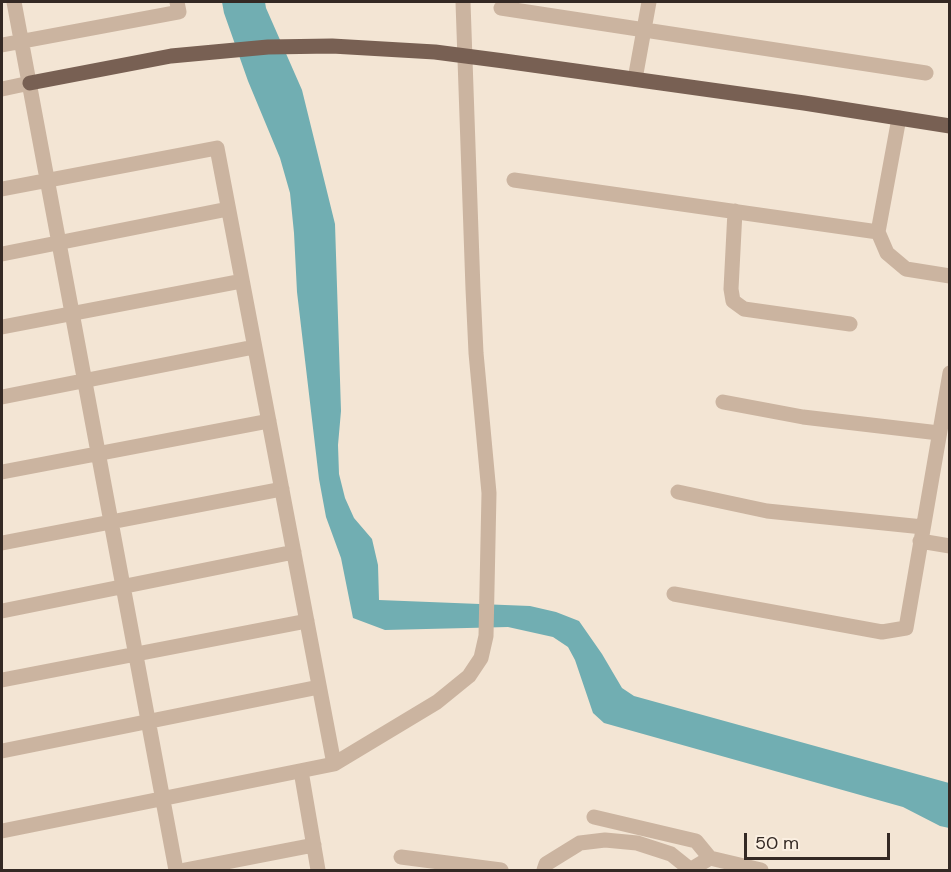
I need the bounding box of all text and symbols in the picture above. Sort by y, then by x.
scale bar [747,821,892,859]
text: 50 m [755,831,799,855]

